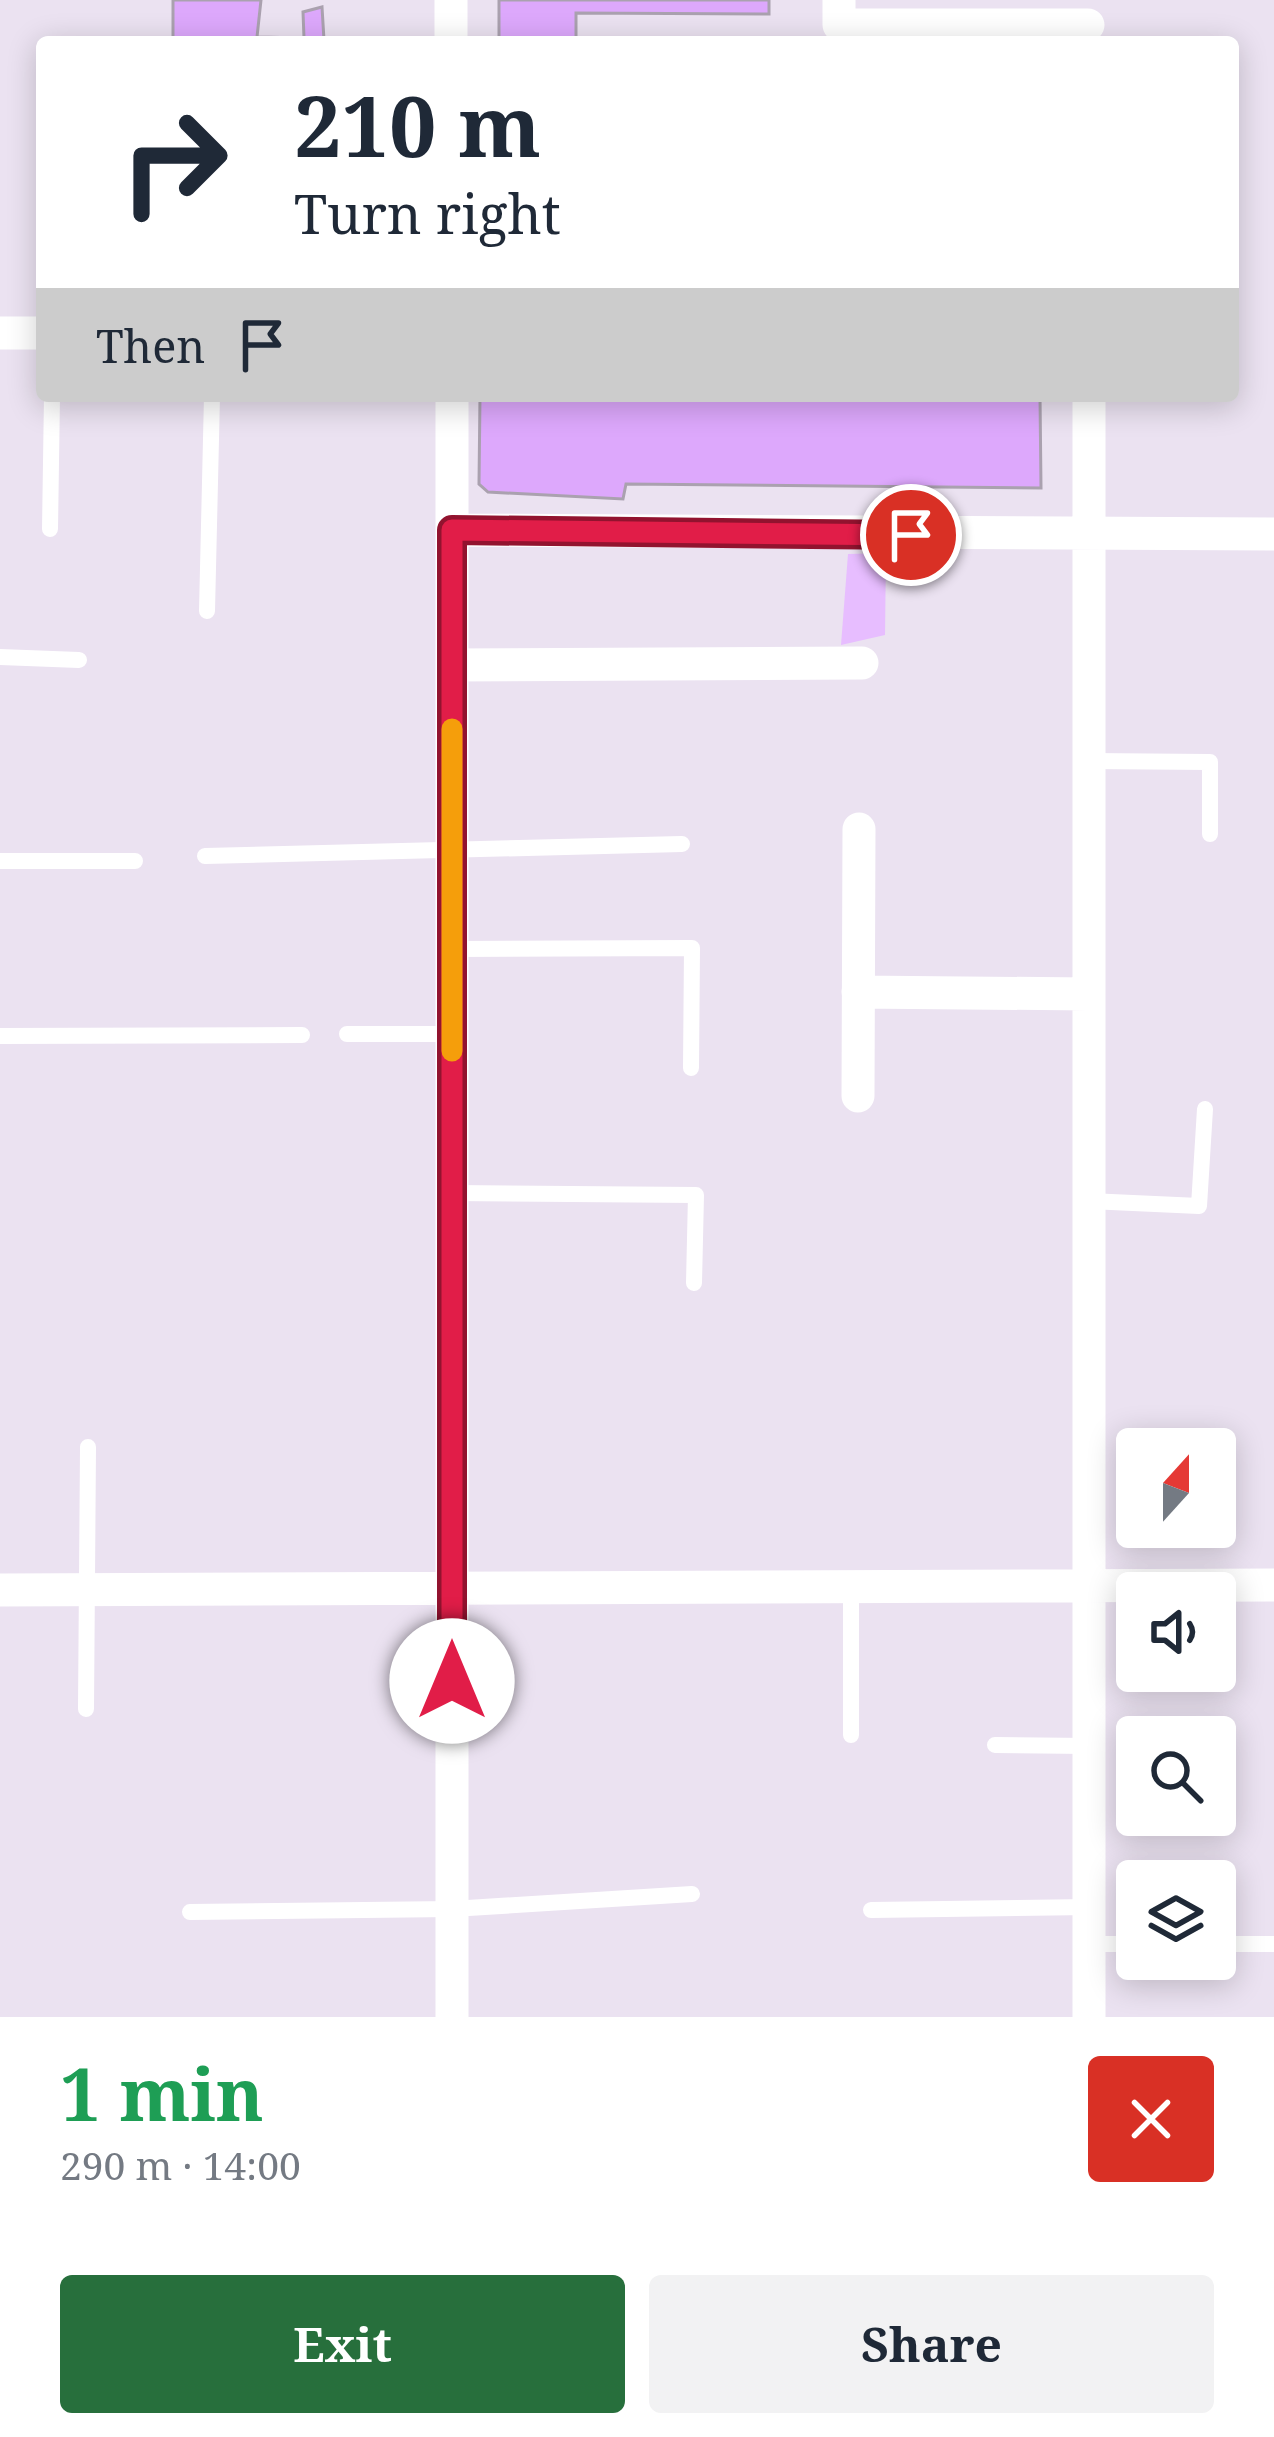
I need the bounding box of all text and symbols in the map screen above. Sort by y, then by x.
text: 210 m [294,67,541,182]
icon: right [96,84,252,240]
text: Turn right [294,176,561,250]
icon: arrive [229,312,295,378]
text: Then [96,315,205,376]
pin [860,484,962,586]
icon: arrive [878,502,944,568]
north arrow [1116,1428,1236,1548]
map controls [1116,1428,1236,1980]
button: sound [1116,1572,1236,1692]
position arrow [389,1618,515,1744]
button: search [1116,1716,1236,1836]
button: layers [1116,1860,1236,1980]
text: 1 min [60,2044,264,2142]
button: close [1088,2056,1214,2182]
text: 290 m · 14:00 [60,2138,301,2191]
button: Exit [60,2275,625,2413]
button: Share [649,2275,1214,2413]

